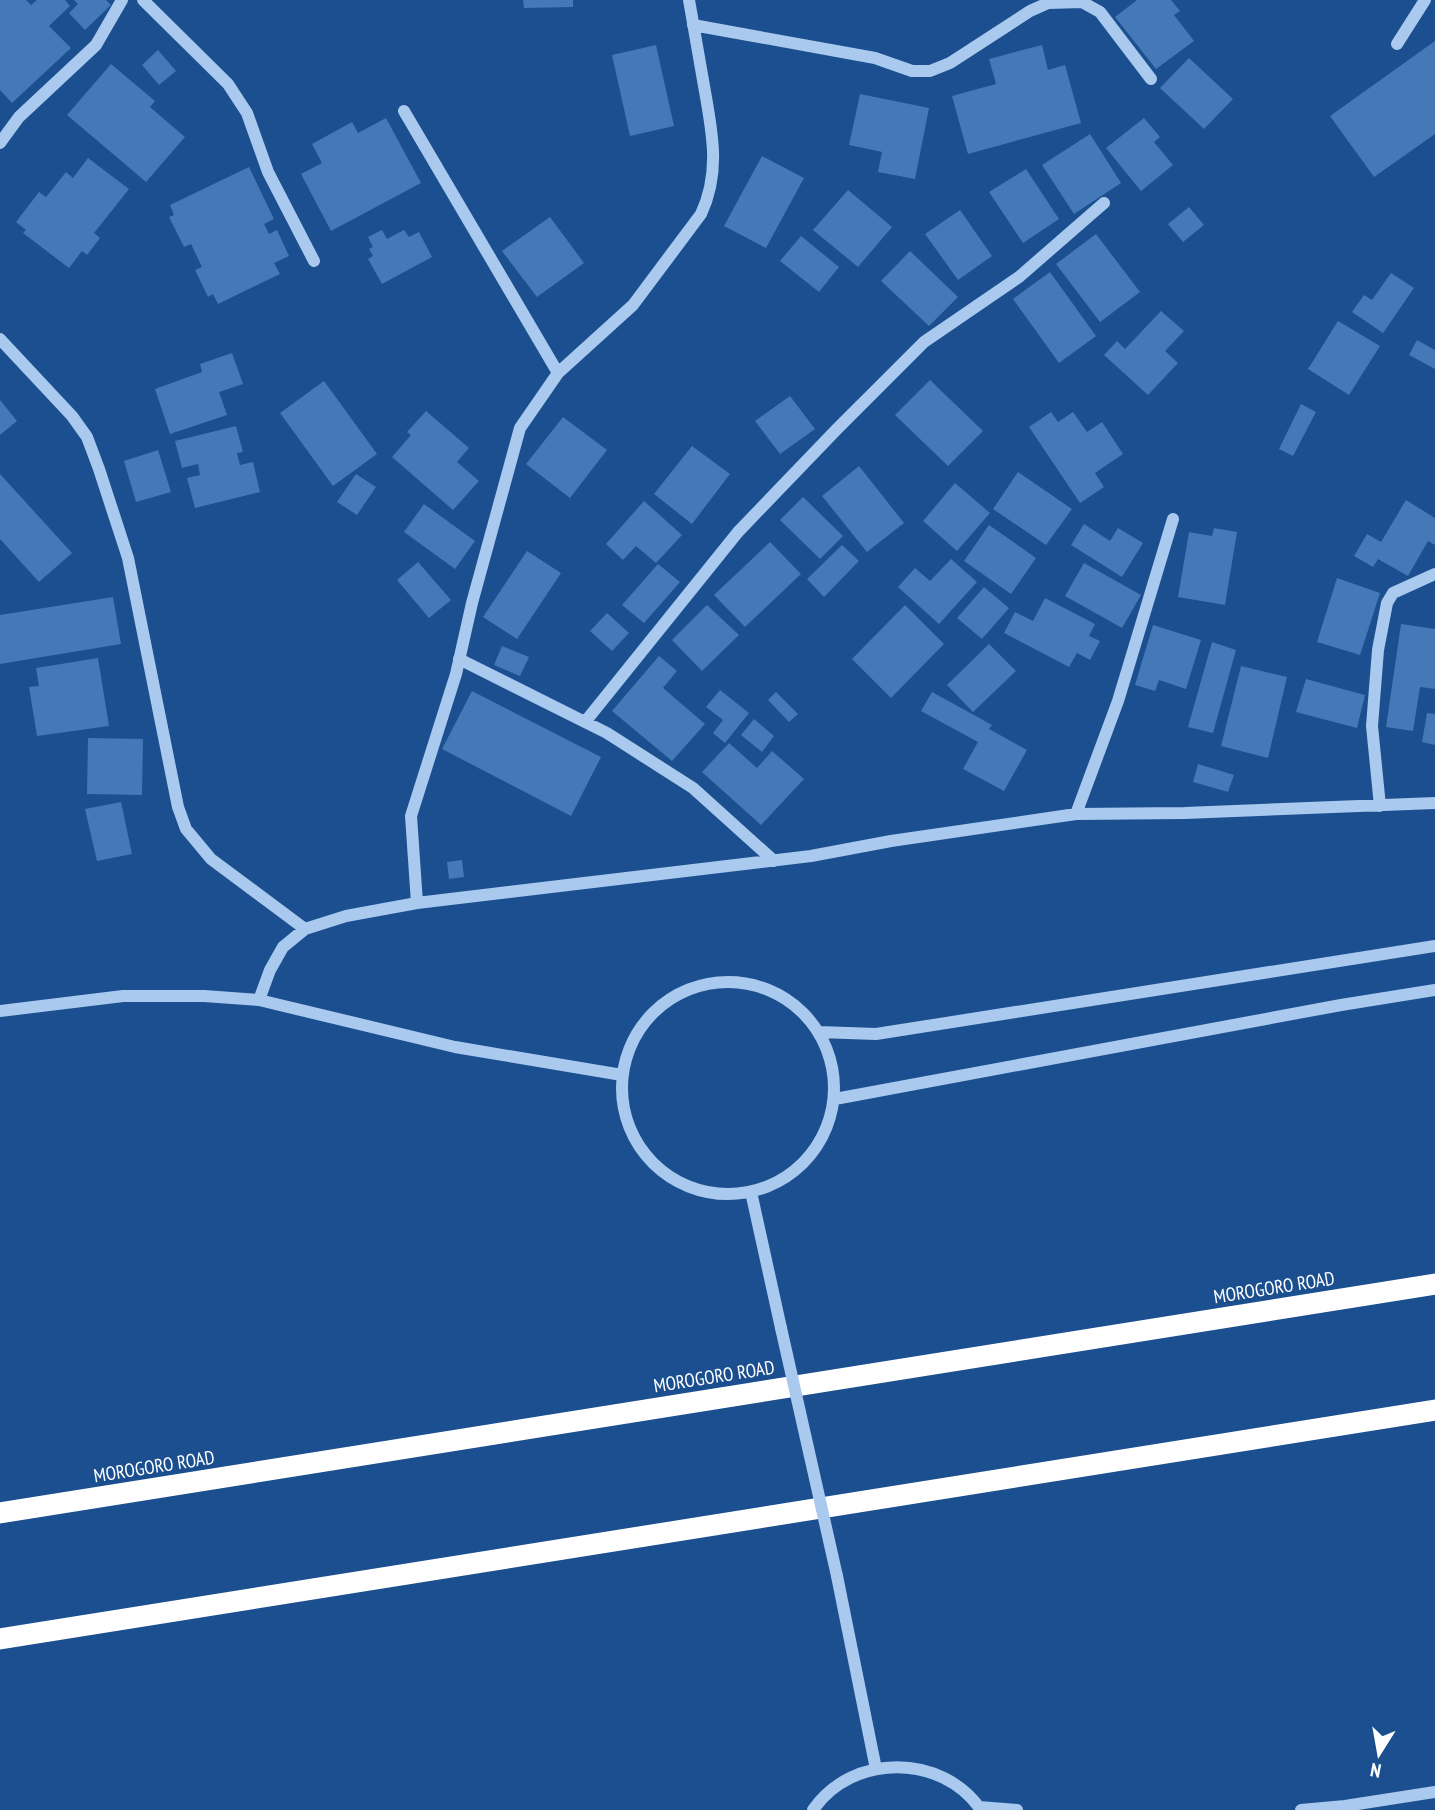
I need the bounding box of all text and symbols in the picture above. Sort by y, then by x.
street label: MOROGORO ROAD [1212,1266,1336,1308]
street label: MOROGORO ROAD [652,1355,776,1397]
street label: MOROGORO ROAD [92,1445,216,1487]
north arrow [1344,1719,1414,1789]
text: N [1368,1758,1383,1783]

